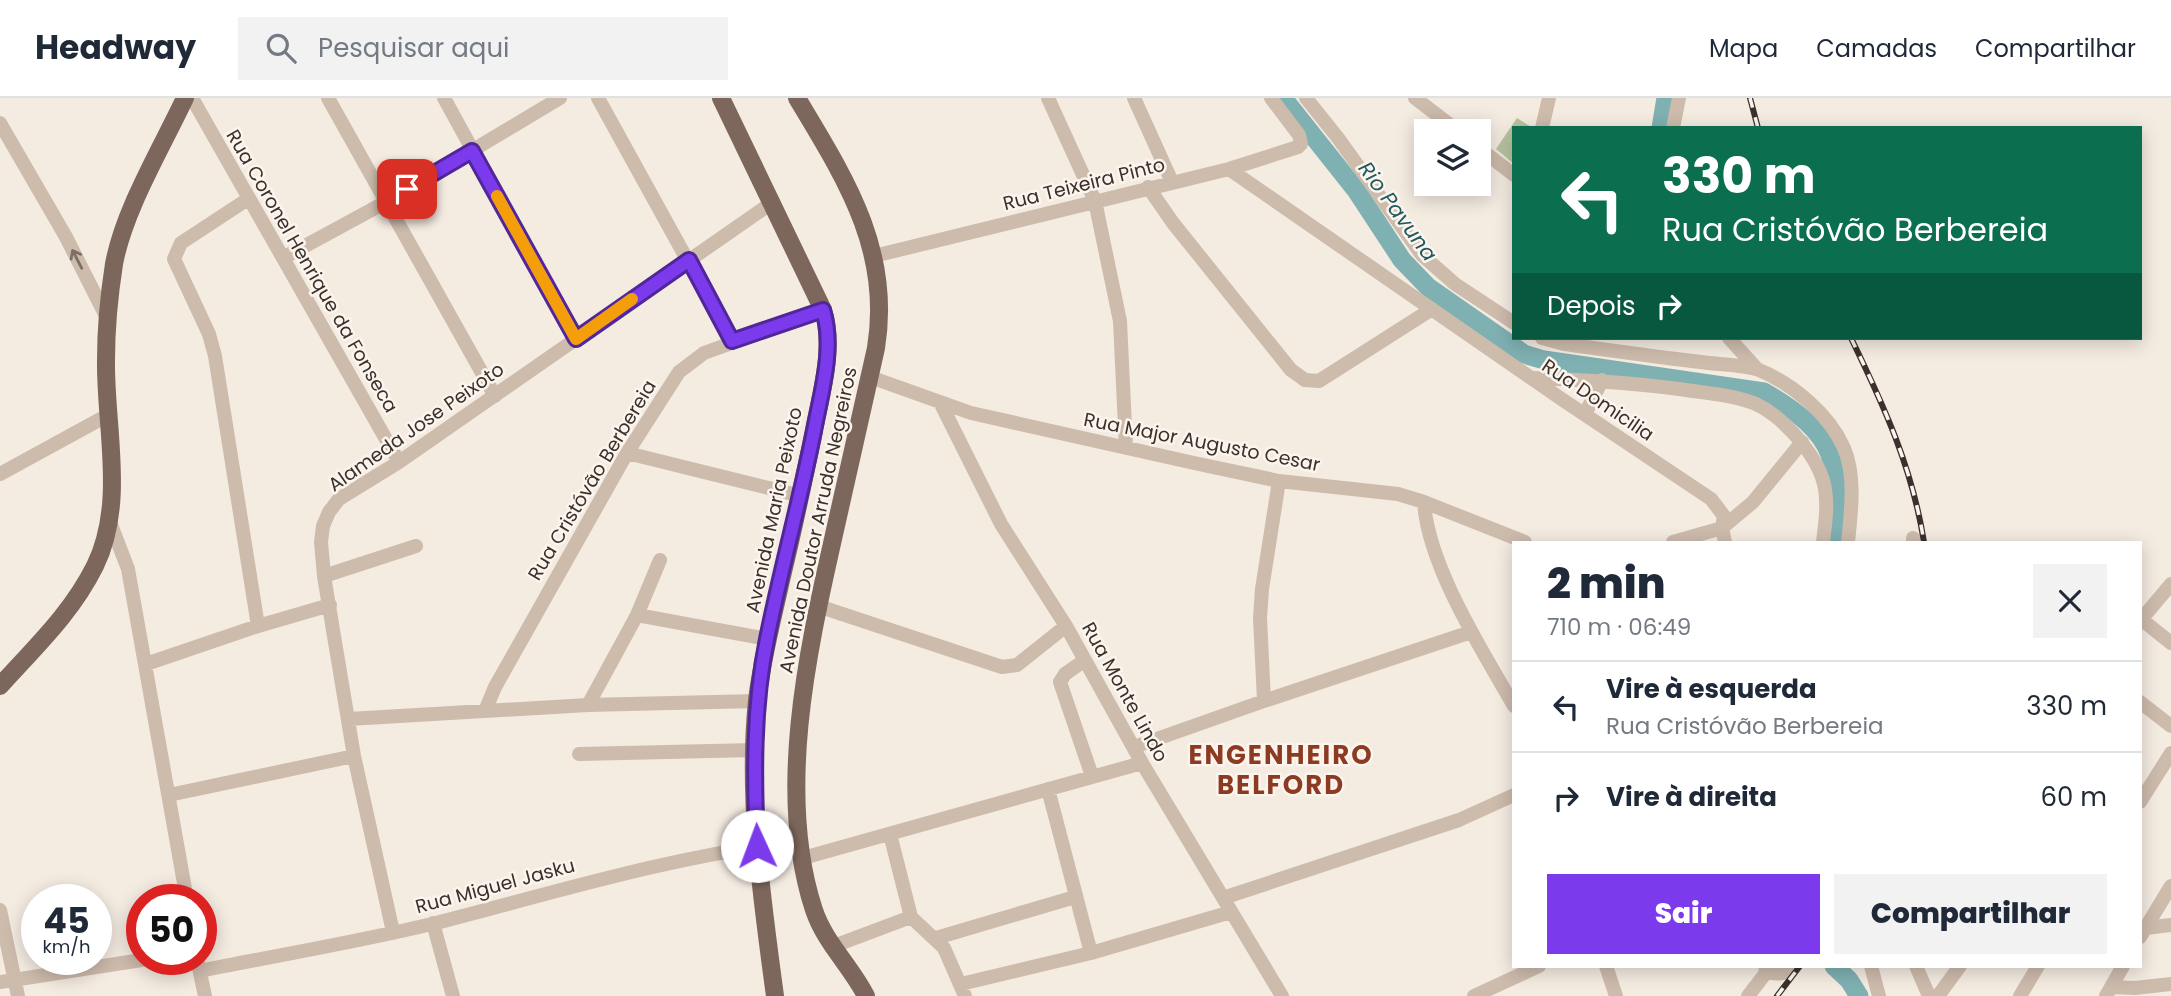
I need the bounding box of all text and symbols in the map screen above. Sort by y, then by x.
search box [238,17,728,80]
text: Headway [35,24,196,71]
icon: search [262,29,300,67]
text: Pesquisar aqui [318,30,509,66]
text: Mapa [1709,32,1778,65]
text: Camadas [1816,32,1937,65]
text: Compartilhar [1975,32,2136,65]
map controls [1414,119,1491,196]
button: layers [1414,119,1491,196]
street label: Rua Coronel Henrique da Fonseca [220,124,404,418]
text: 330 m [1662,142,1816,210]
street label: Rua Teixeira Pinto [1000,151,1168,217]
icon: left [1547,154,1638,245]
water label: Rio Pavuna [1352,155,1444,267]
pin [377,159,437,219]
icon: arrive [388,170,426,208]
text: Rua Cristóvão Berbereia [1662,207,2048,252]
one-way arrow [70,249,84,270]
icon: right [1650,287,1688,325]
text: Depois [1547,288,1636,324]
street label: Rua Domicilia [1537,352,1659,448]
street label: Alameda Jose Peixoto [323,356,509,498]
street label: Avenida Doutor Arruda Negreiros [772,364,864,676]
street label: Rua Cristóvão Berbereia [521,375,663,585]
street label: Avenida Maria Peixoto [739,405,809,615]
street label: Rua Major Augusto Cesar [1082,406,1322,478]
text: 2 min [1547,554,1665,613]
button: close [2033,564,2107,638]
text: 710 m · 06:49 [1547,611,1691,643]
street label: Rua Monte Lindo [1075,617,1175,767]
text: Vire à esquerda [1606,671,1817,707]
icon: left [1547,688,1585,726]
text: 330 m [2026,688,2107,724]
text: Rua Cristóvão Berbereia [1606,710,1884,742]
district label: ENGENHEIRO BELFORD [1188,737,1374,803]
icon: right [1547,779,1585,817]
text: Vire à direita [1606,779,1777,815]
text: 60 m [2040,779,2107,815]
position arrow [720,809,794,883]
street label: Rua Miguel Jasku [412,852,578,920]
button: Sair [1547,874,1820,954]
button: Compartilhar [1834,874,2107,954]
speed limit sign: 50 [126,884,217,975]
text: 45 [43,896,90,945]
text: km/h [43,934,90,959]

